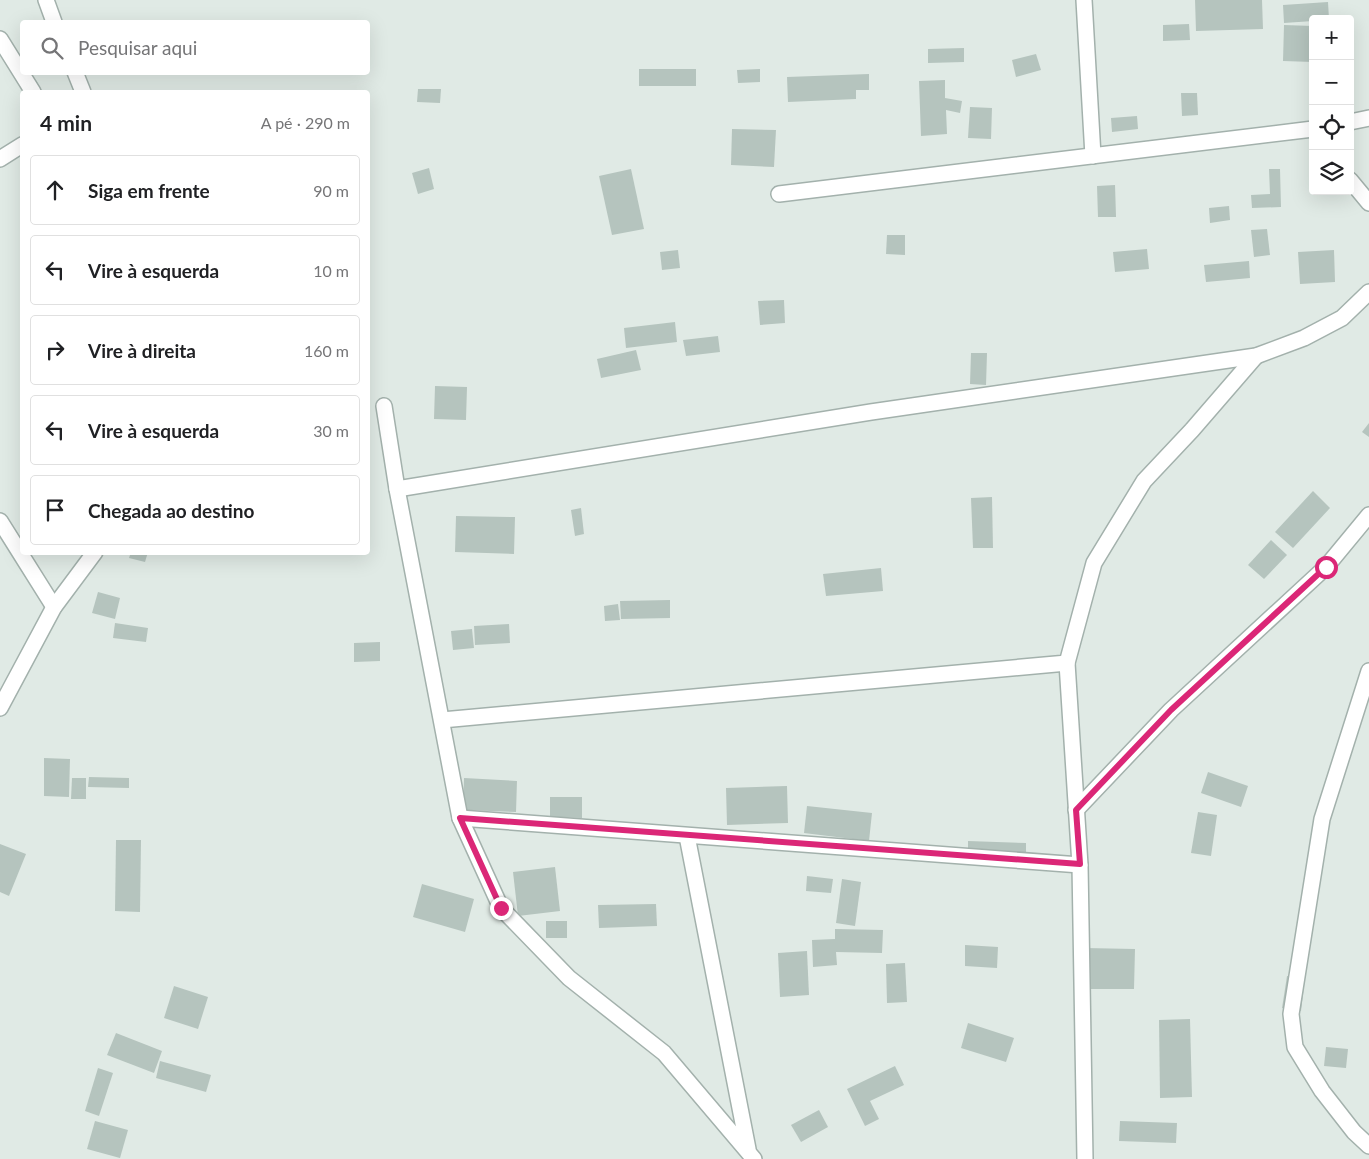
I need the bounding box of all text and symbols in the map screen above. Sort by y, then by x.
map controls [1309,15,1354,195]
button: + [1309,15,1354,60]
search box [20,20,370,75]
icon: search [38,34,66,62]
text: Pesquisar aqui [78,36,197,59]
button: − [1309,60,1354,105]
button: locate [1309,105,1354,150]
text: 4 min [40,110,92,135]
text: A pé · 290 m [261,113,350,132]
button: layers [1309,150,1354,195]
icon: ahead [41,176,69,204]
text: Siga em frente [88,179,210,202]
text: 90 m [313,181,349,200]
icon: left [41,256,69,284]
text: Vire à esquerda [88,259,219,282]
text: 10 m [313,261,349,280]
icon: right [41,336,69,364]
text: Vire à direita [88,339,196,362]
text: 160 m [304,341,349,360]
icon: left [41,416,69,444]
text: Vire à esquerda [88,419,219,442]
text: 30 m [313,421,349,440]
icon: arrive [41,496,69,524]
text: Chegada ao destino [88,499,254,522]
route start [1315,556,1338,579]
route end [490,897,513,920]

